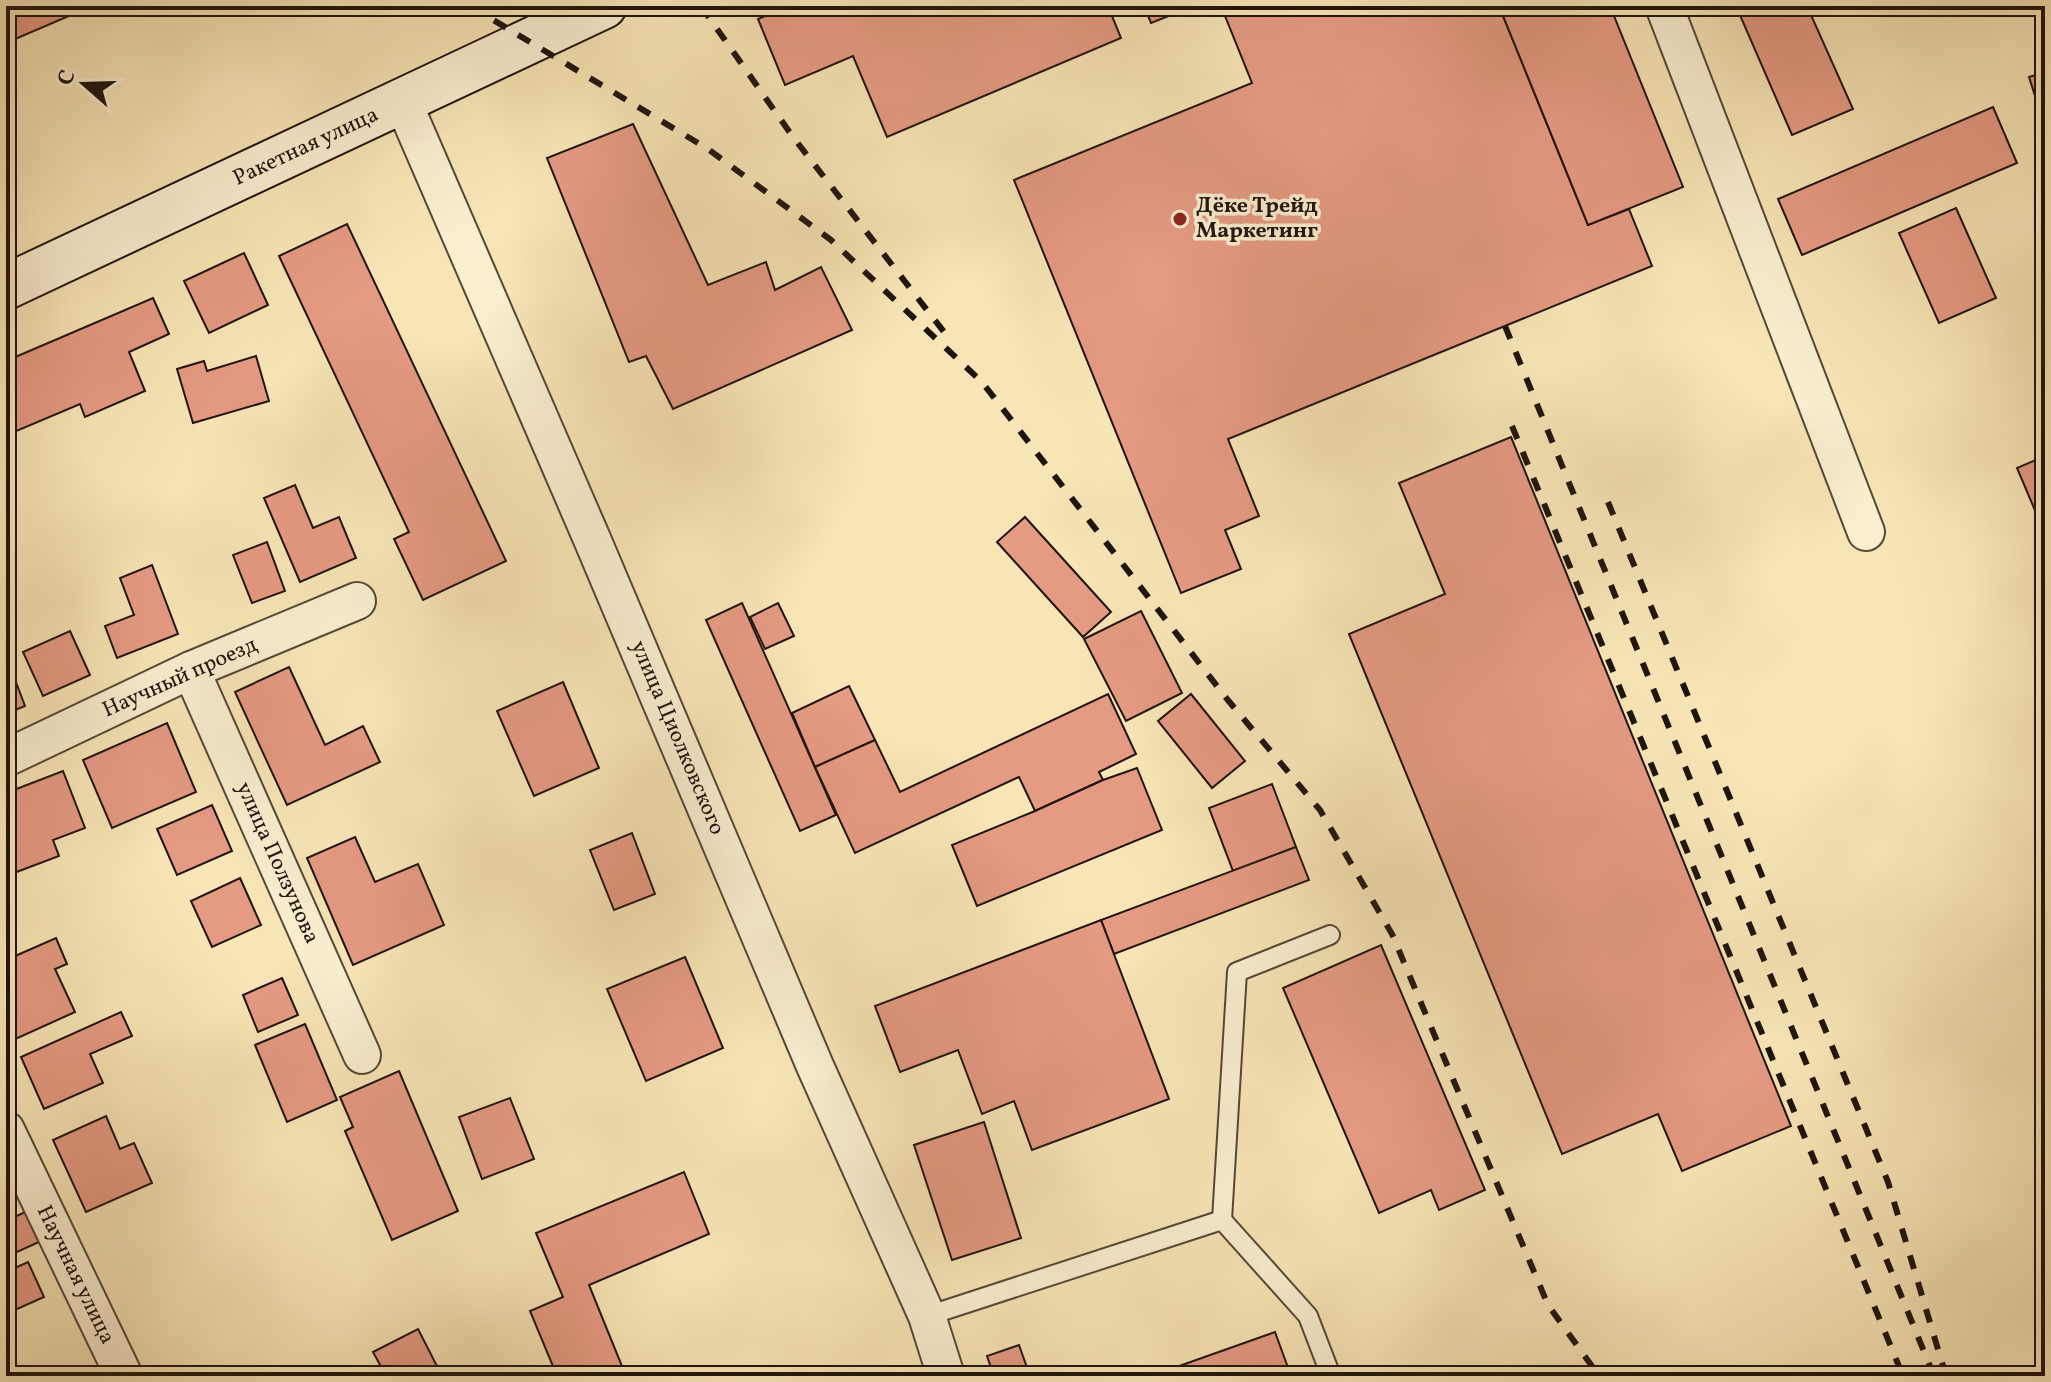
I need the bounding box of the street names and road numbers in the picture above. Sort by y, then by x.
street label: Ракетная улица [228,100,384,194]
street label: Научный проезд [98,630,263,726]
street label: улица Циолковского [622,636,732,840]
street label: улица Ползунова [227,777,327,949]
street label: Научная улица [28,1200,122,1350]

